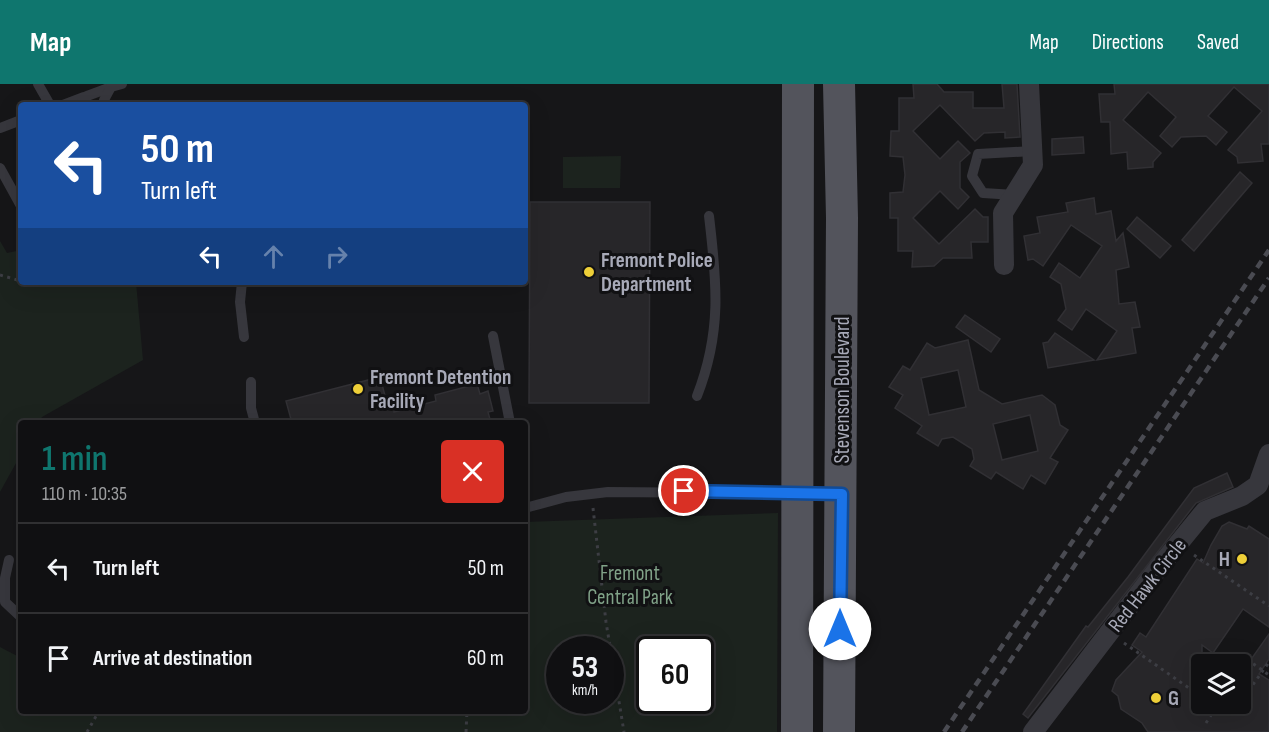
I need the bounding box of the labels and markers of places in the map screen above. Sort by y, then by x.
place label: Fremont Police Department [601,248,713,297]
marker: Fremont Police Department [582,265,596,279]
place label: Fremont Detention Facility [370,365,511,414]
marker: Fremont Detention Facility [351,382,365,396]
pin [658,465,709,516]
place label: H [1219,547,1230,572]
marker: H [1235,552,1249,566]
place label: G [1168,686,1179,711]
marker: G [1149,691,1163,705]

